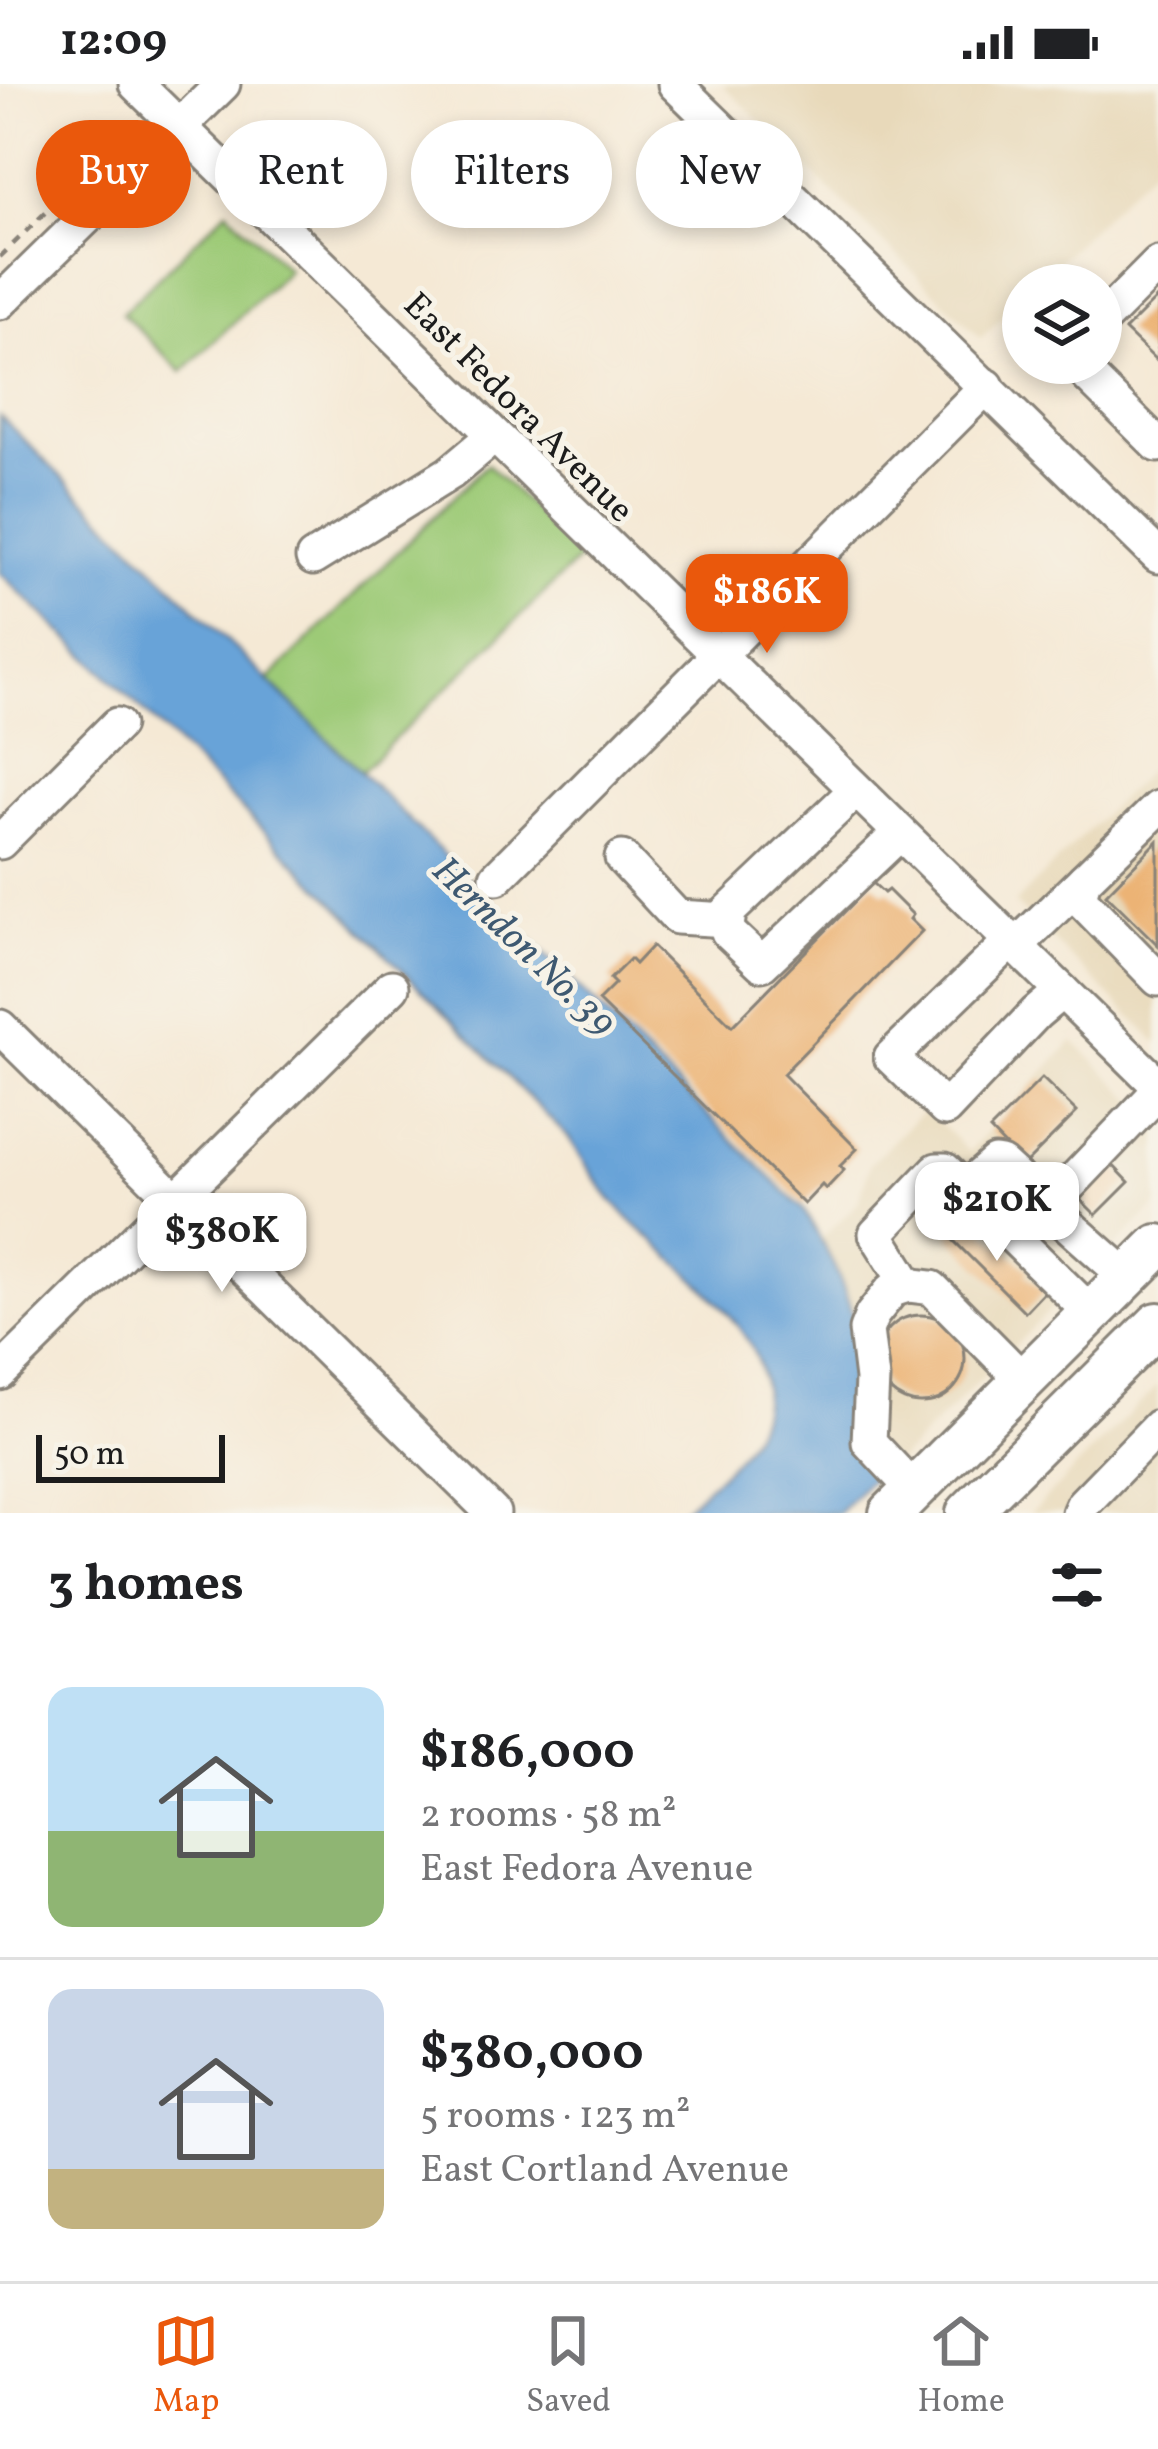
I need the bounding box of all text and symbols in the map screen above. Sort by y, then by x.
text: 12:09 [60,11,167,74]
chip: Buy [36,120,191,228]
chip: Rent [215,120,387,228]
chip: Filters [411,120,612,228]
chip: New [636,120,803,228]
map controls [1002,264,1122,384]
button: layers [1002,264,1122,384]
street label: East Fedora Avenue [391,282,644,535]
pin: $186K [683,554,851,656]
text: $186K [713,566,821,620]
water label: Herndon No. 39 [419,846,628,1050]
pin: $210K [913,1162,1081,1264]
text: $210K [942,1174,1052,1228]
pin: $380K [138,1193,306,1295]
text: $380K [164,1205,280,1259]
scale bar [36,1429,225,1482]
text: 50 m [54,1433,125,1479]
text: 3 homes [48,1550,244,1621]
icon: filters [1044,1552,1110,1618]
text: $186,000 [420,1718,635,1789]
icon: home [144,1735,288,1879]
text: 2 rooms · 58 m² [420,1789,676,1843]
text: East Fedora Avenue [420,1843,753,1897]
text: $380,000 [420,2019,644,2090]
icon: home [144,2037,288,2181]
text: 5 rooms · 123 m² [420,2090,691,2144]
text: East Cortland Avenue [420,2144,789,2198]
tab: Map [153,2308,219,2426]
tab: Saved [526,2308,611,2426]
tab: Home [917,2308,1005,2426]

